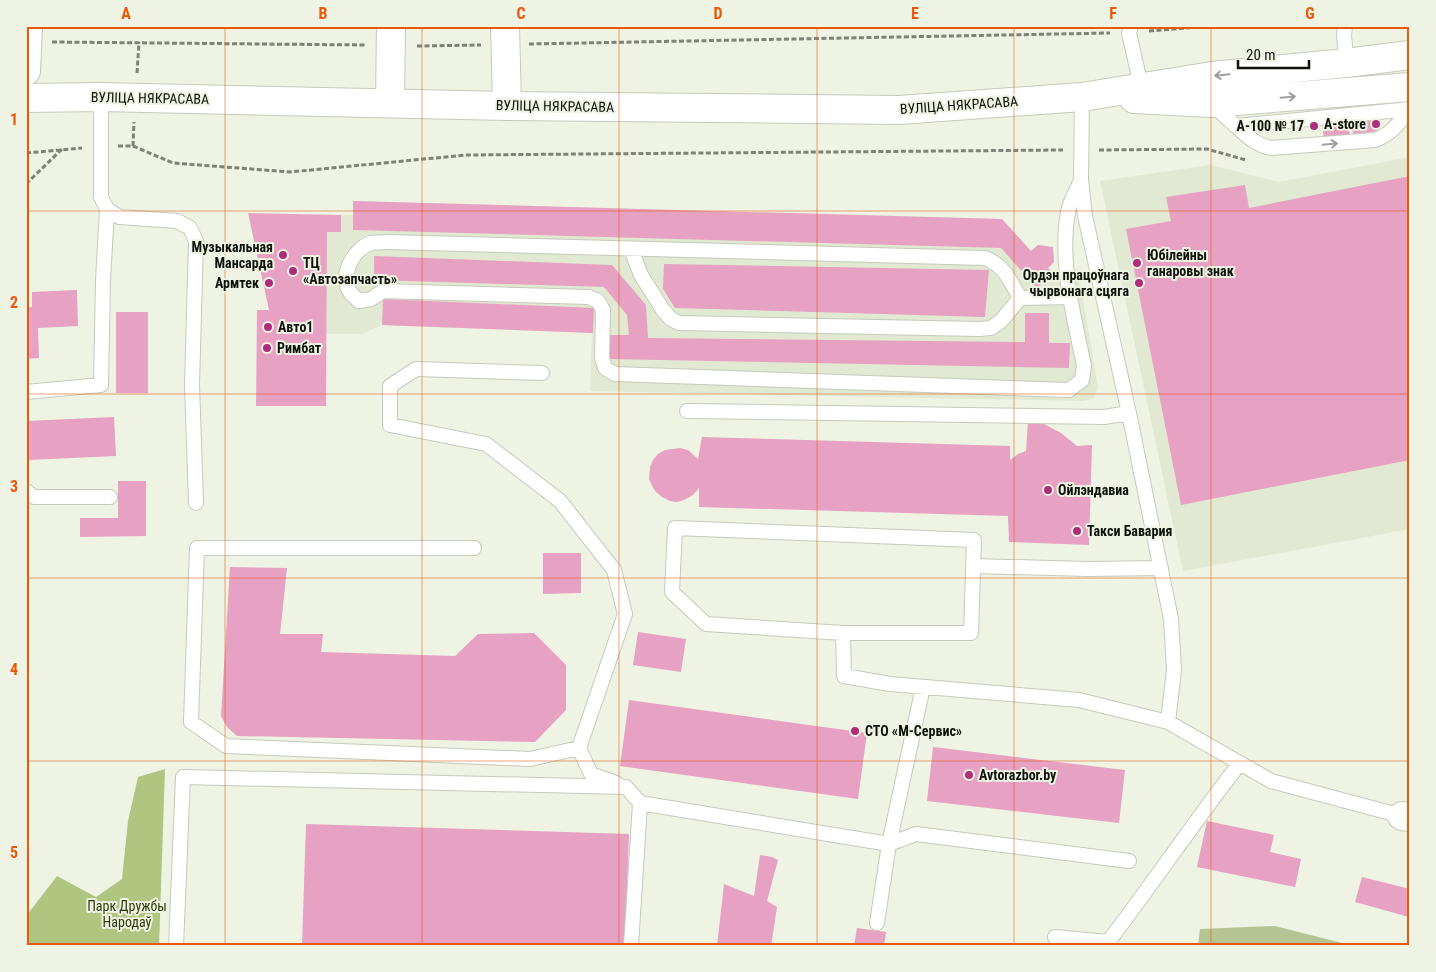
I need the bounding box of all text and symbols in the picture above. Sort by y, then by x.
text: A [121,4,131,23]
text: B [319,4,328,23]
text: C [516,4,526,23]
text: D [713,4,723,23]
text: E [911,4,919,23]
text: F [1109,4,1117,23]
text: G [1305,4,1315,23]
scale bar [1238,38,1310,70]
text: 20 m [1246,46,1276,64]
one-way arrow [1214,70,1230,80]
street label: ВУЛІЦА НЯКРАСАВА [91,89,209,107]
one-way arrow [1280,92,1296,102]
street label: ВУЛІЦА НЯКРАСАВА [899,93,1019,117]
street label: ВУЛІЦА НЯКРАСАВА [496,97,614,115]
text: 1 [10,110,18,129]
place label: А-store [1324,116,1366,132]
place label: А-100 № 17 [1237,118,1304,134]
marker: А-store [1370,118,1382,130]
marker: А-100 № 17 [1308,120,1320,132]
one-way arrow [1321,139,1337,149]
place label: Музыкальная Мансарда [192,239,273,271]
place label: Юбілейны ганаровы знак [1147,247,1234,279]
marker: Музыкальная Мансарда [277,249,289,261]
place label: ТЦ «Автозапчасть» [303,255,397,287]
marker: Юбілейны ганаровы знак [1131,257,1143,269]
marker: ТЦ «Автозапчасть» [287,265,299,277]
place label: Ордэн працоўнага чырвонага сцяга [1023,267,1129,299]
place label: Армтек [215,275,259,291]
marker: Армтек [263,277,275,289]
marker: Ордэн працоўнага чырвонага сцяга [1133,277,1145,289]
text: 2 [10,293,18,312]
place label: Авто1 [278,319,313,335]
marker: Авто1 [262,321,274,333]
place label: Римбат [277,340,322,356]
marker: Римбат [261,342,273,354]
text: 3 [10,477,18,496]
place label: Ойлэндавиа [1058,482,1129,498]
marker: Ойлэндавиа [1042,484,1054,496]
place label: Такси Бавария [1087,523,1172,539]
marker: Такси Бавария [1071,525,1083,537]
text: 4 [10,660,18,679]
place label: СТО «М-Сервис» [865,723,962,739]
marker: СТО «М-Сервис» [849,725,861,737]
place label: Avtorazbor.by [979,767,1057,783]
marker: Avtorazbor.by [963,769,975,781]
text: 5 [10,843,18,862]
park label: Парк Дружбы Народаў [87,898,167,930]

